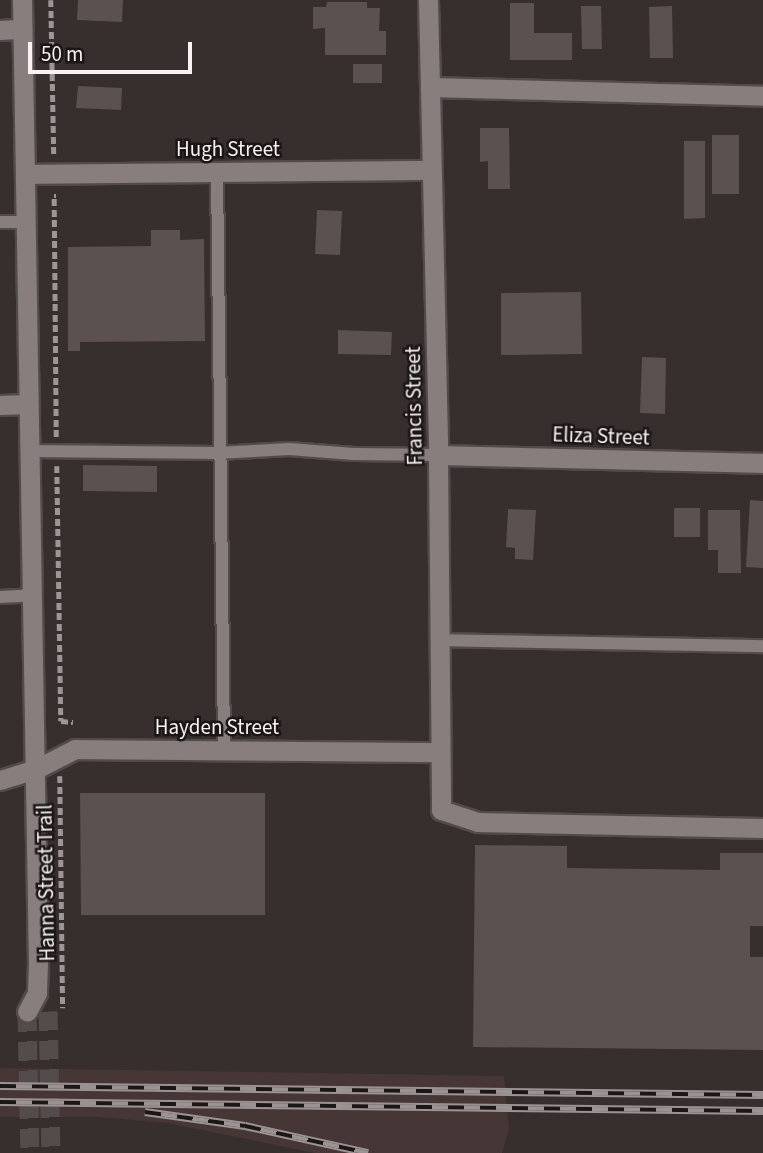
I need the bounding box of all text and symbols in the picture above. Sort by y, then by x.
scale bar [32,28,196,72]
text: 50 m [41,39,83,69]
street label: Hugh Street [176,136,280,162]
street label: Francis Street [400,346,428,466]
street label: Eliza Street [552,422,650,450]
street label: Hayden Street [155,714,279,740]
street label: Hanna Street Trail [32,804,60,962]

